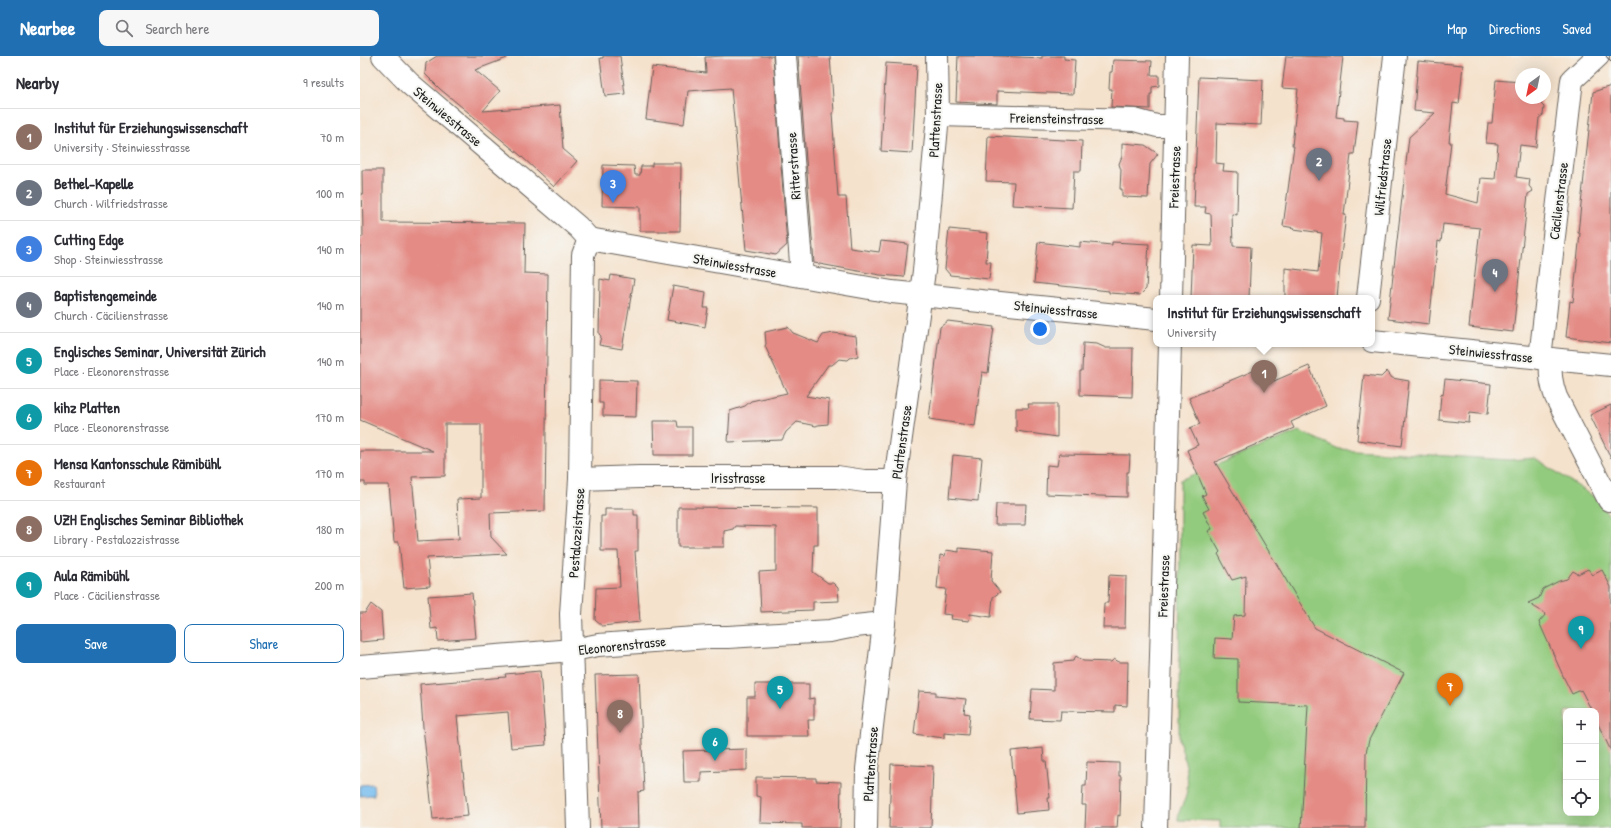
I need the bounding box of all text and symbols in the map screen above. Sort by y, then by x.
search box [99,10,379,46]
text: Nearbee [20,15,75,41]
icon: search [113,17,135,39]
text: Search here [145,18,210,39]
text: Map [1447,19,1467,38]
text: Directions [1489,19,1540,38]
text: Saved [1562,19,1591,38]
north arrow [1515,68,1551,104]
text: Nearby [16,71,59,94]
text: 9 results [303,73,344,91]
street label: Steinwiesstrasse [410,82,487,151]
street label: Plattenstrasse [924,82,946,158]
street label: Freiensteinstrasse [1009,108,1105,128]
text: Institut für Erziehungswissenschaft [54,117,248,138]
text: 1 [27,128,31,146]
text: 70 m [320,128,344,146]
street label: Ritterstrasse [781,131,805,200]
street label: Wilfriedstrasse [1369,137,1396,217]
text: University · Steinwiesstrasse [54,138,190,156]
street label: Freiestrasse [1163,145,1185,209]
pin: 2 [1306,148,1332,181]
street label: Cäcilienstrasse [1544,161,1572,241]
pin: 3 [600,170,626,203]
text: Bethel-Kapelle [54,173,134,194]
text: 2 [26,184,32,202]
text: 100 m [316,184,344,202]
text: Church · Wilfriedstrasse [54,194,168,212]
text: Cutting Edge [54,229,124,250]
text: 3 [26,240,32,258]
text: 140 m [317,240,344,258]
street label: Steinwiesstrasse [692,248,779,282]
text: Shop · Steinwiesstrasse [54,250,163,268]
pin: 4 [1482,259,1508,292]
text: Baptistengemeinde [54,285,157,306]
street label: Steinwiesstrasse [1013,295,1099,323]
popup [1153,295,1375,347]
text: 4 [27,296,31,314]
text: 140 m [317,296,344,314]
text: Institut für Erziehungswissenschaft [1167,302,1361,323]
text: Church · Cäcilienstrasse [54,306,168,324]
your location [1030,319,1050,339]
text: University [1167,323,1216,341]
street label: Steinwiesstrasse [1448,339,1534,367]
text: Englisches Seminar, Universität Zürich [54,341,266,362]
text: 5 [26,352,32,370]
text: 140 m [317,352,344,370]
pin: 1 [1251,360,1277,393]
text: Place · Eleonorenstrasse [54,362,169,380]
text: kihz Platten [54,397,120,418]
street label: Plattenstrasse [886,403,916,480]
text: 6 [26,408,32,426]
text: 170 m [315,408,344,426]
text: Place · Eleonorenstrasse [54,418,169,436]
text: Mensa Kantonsschule Rämibühl [54,453,221,474]
text: 7 [26,464,32,482]
text: 170 m [315,464,344,482]
street label: Irisstrasse [711,468,766,487]
text: Restaurant [54,474,105,492]
street label: Pestalozzistrasse [563,487,589,579]
text: UZH Englisches Seminar Bibliothek [54,509,243,530]
text: 8 [26,520,32,538]
text: 180 m [316,520,344,538]
text: Library · Pestalozzistrasse [54,530,180,548]
street label: Freiestrasse [1152,554,1174,618]
text: Aula Rämibühl [54,565,129,586]
text: 9 [27,576,31,594]
text: 200 m [314,576,344,594]
text: Place · Cäcilienstrasse [54,586,160,604]
pin: 9 [1568,616,1594,649]
button: Save [16,624,176,663]
button: Share [184,624,344,663]
street label: Eleonorenstrasse [577,631,667,659]
pin: 7 [1437,673,1463,706]
pin: 5 [767,676,793,709]
pin: 8 [607,700,633,733]
map controls [1563,708,1599,816]
button: + [1563,708,1599,744]
street label: Plattenstrasse [858,726,882,802]
pin: 6 [702,728,728,761]
button: − [1563,744,1599,780]
button: locate [1563,780,1599,816]

